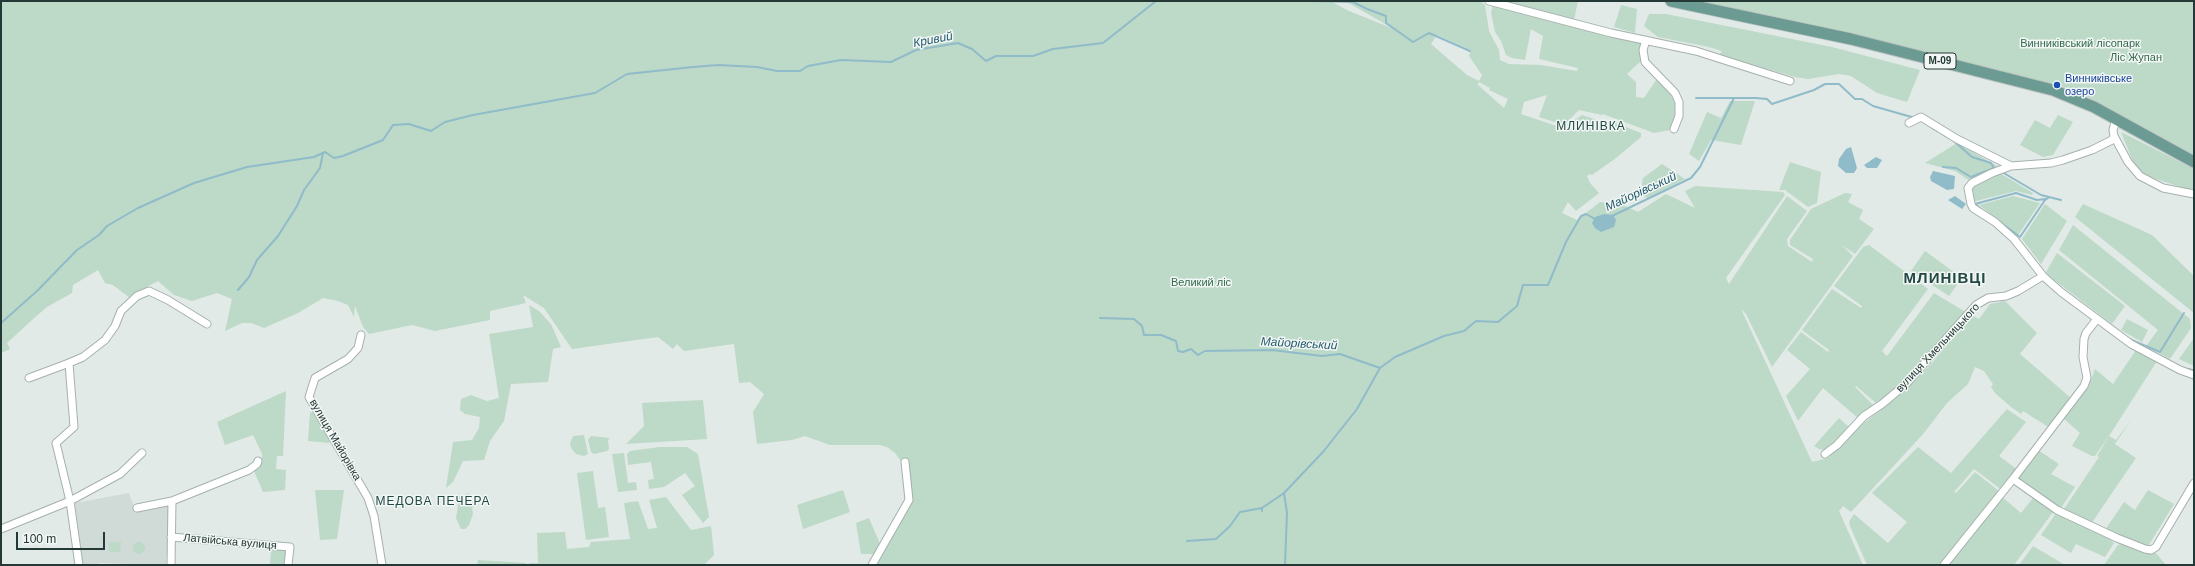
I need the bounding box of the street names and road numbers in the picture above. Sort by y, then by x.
road number: М-09 [1924,53,1956,69]
street label: вулиця Хмельницького [1893,301,1983,395]
street label: вулиця Майорівка [306,397,364,483]
street label: Латвійська вулиця [183,531,277,553]

